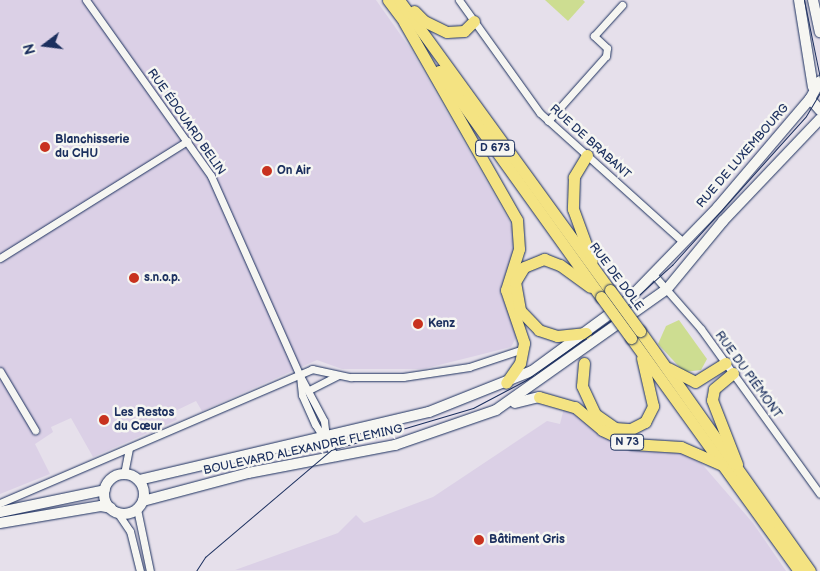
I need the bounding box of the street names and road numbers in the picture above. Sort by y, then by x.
street label: RUE ÉDOUARD BELIN [144,66,228,178]
street label: RUE DE LUXEMBOURG [694,101,792,211]
street label: RUE DE BRABANT [546,102,634,182]
road number: D 673 [475,140,515,156]
street label: RUE DE DOLE [586,240,646,314]
street label: RUE DU PIÉMONT [712,329,784,421]
street label: BOULEVARD ALEXANDRE FLEMING [202,422,404,478]
road number: N 73 [610,434,644,451]

